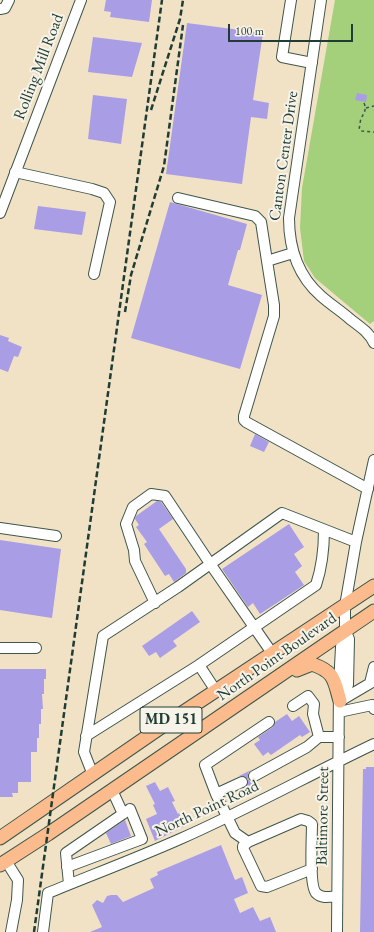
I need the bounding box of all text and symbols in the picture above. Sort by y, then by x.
street label: Rolling Mill Road [10,11,68,123]
scale bar [230,16,355,42]
text: 100 m [235,23,264,39]
street label: Canton Center Drive [265,90,303,222]
street label: North Point Boulevard [214,609,340,705]
road number: MD 151 [140,707,202,733]
street label: Baltimore Street [313,766,333,866]
street label: North Point Road [152,777,262,841]

